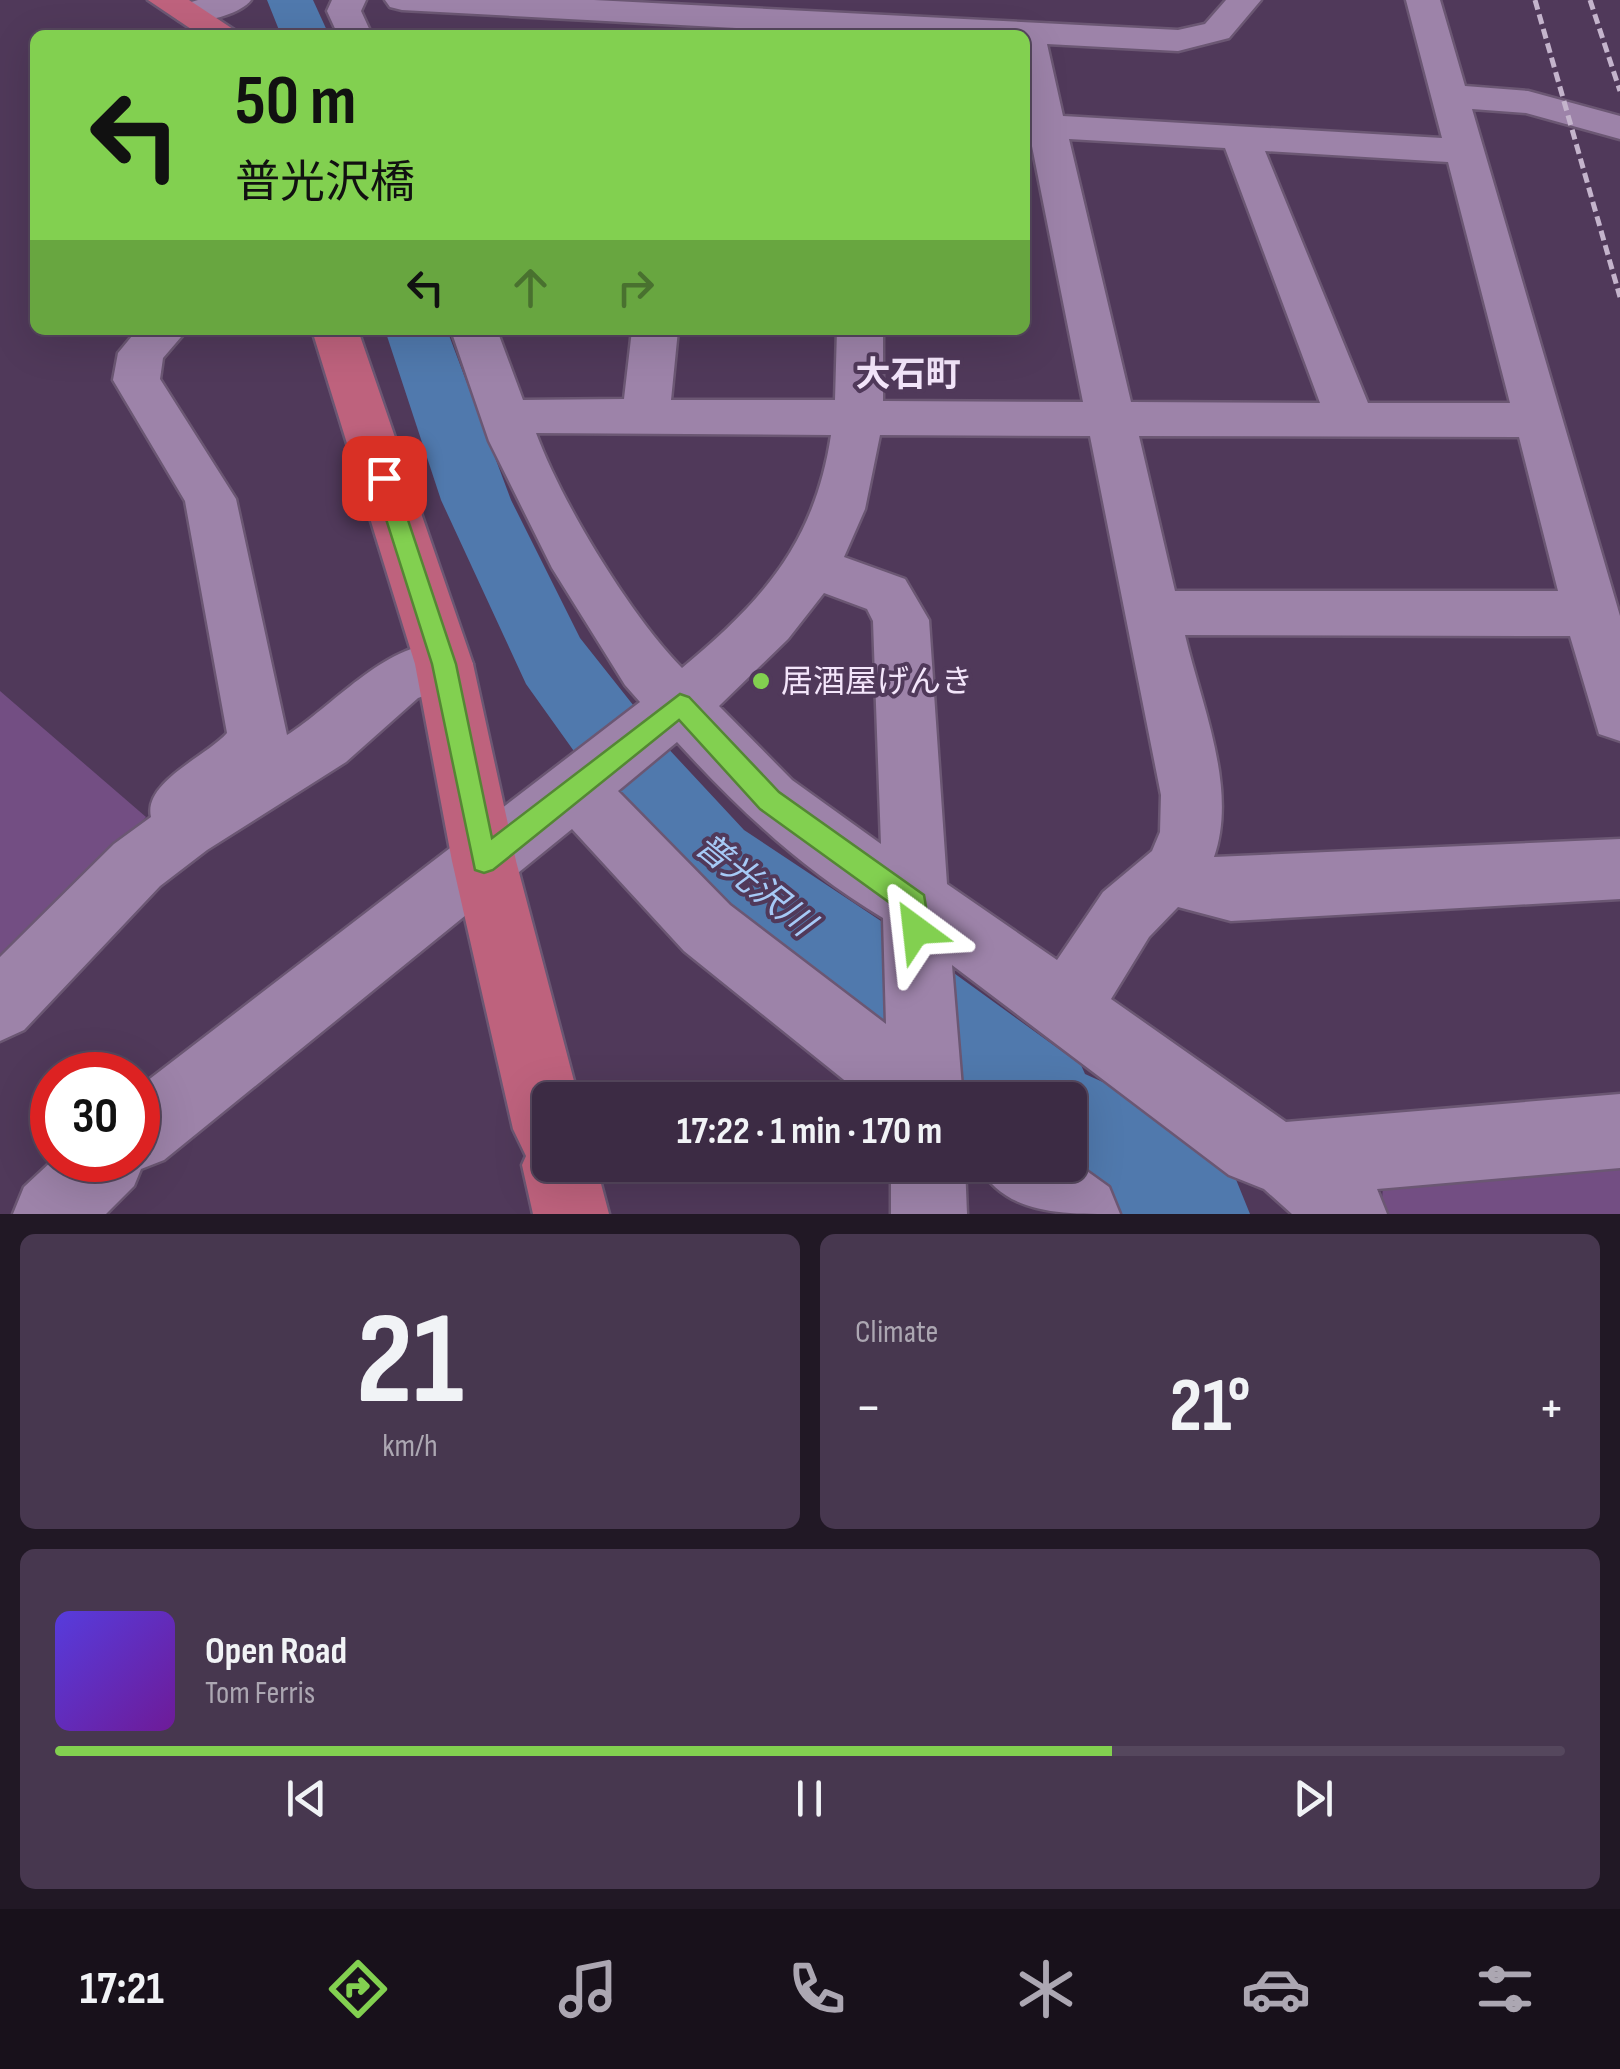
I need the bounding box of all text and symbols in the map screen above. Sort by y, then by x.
text: 50 m [235,60,356,144]
icon: left [70,70,200,200]
text: 普光沢橋 [235,156,415,211]
icon: left [398,260,453,315]
icon: ahead [503,260,558,315]
icon: right [608,260,663,315]
district label: 大石町 [855,354,961,397]
pin [342,436,427,521]
icon: arrive [357,451,412,506]
place label: 居酒屋げんき [781,663,973,702]
marker: 居酒屋げんき [750,670,772,692]
water label: 普光沢川 [686,824,825,948]
position arrow [864,878,968,982]
speed limit sign: 30 [30,1052,160,1182]
text: 17:22 · 1 min · 170 m [677,1109,942,1154]
text: 21 [356,1284,464,1440]
text: Climate [855,1313,938,1352]
text: 21° [1169,1362,1251,1453]
text: − [855,1375,882,1442]
text: + [1538,1375,1565,1442]
text: km/h [382,1427,438,1466]
text: Open Road [205,1629,347,1674]
text: Tom Ferris [205,1674,315,1713]
icon: previous [279,1771,334,1826]
icon: pause [782,1771,837,1826]
icon: next [1286,1771,1341,1826]
icon: directions [323,1954,393,2024]
icon: music [553,1954,623,2024]
icon: phone [782,1954,852,2024]
icon: climate [1011,1954,1081,2024]
icon: car [1241,1954,1311,2024]
icon: filters [1470,1954,1540,2024]
text: 17:21 [80,1962,164,2017]

